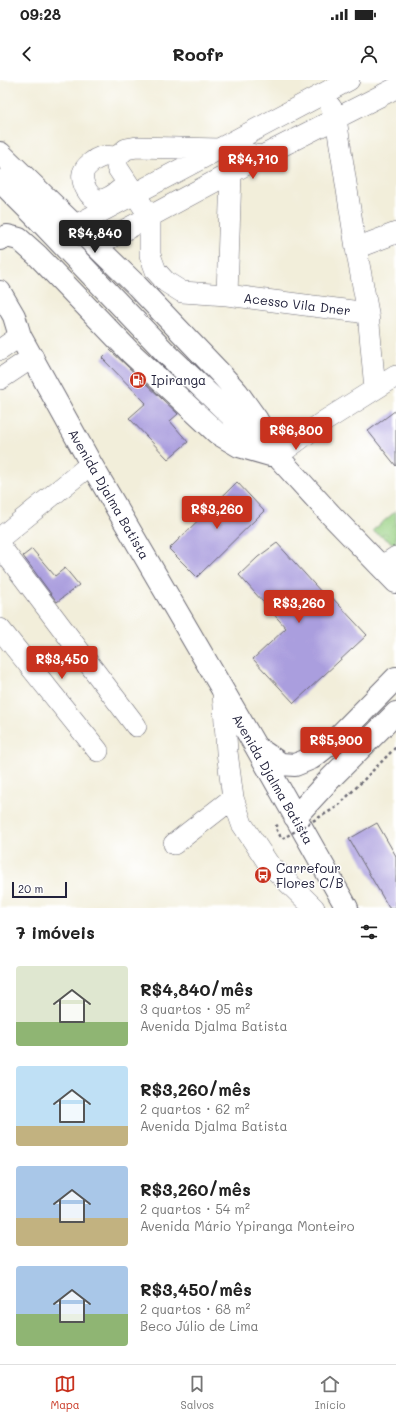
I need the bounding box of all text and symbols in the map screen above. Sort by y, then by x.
text: 09:28 [20,4,61,24]
text: Roofr [172,42,224,66]
icon: back [16,43,38,65]
icon: person [358,43,380,65]
pin: R$4,710 [216,146,290,180]
text: R$4,710 [228,150,278,167]
pin: R$4,840 [58,220,132,254]
text: R$4,840 [68,224,122,241]
street label: Acesso Vila Dner [243,289,352,319]
fuel station icon: Ipiranga [128,370,148,390]
place label: Ipiranga [151,371,206,388]
pin: R$6,800 [259,417,333,451]
text: R$6,800 [269,421,323,438]
street label: Avenida Djalma Batista [65,426,154,562]
pin: R$3,260 [180,496,254,530]
text: R$3,260 [191,500,243,517]
pin: R$3,260 [262,590,336,624]
text: R$3,260 [273,594,325,611]
pin: R$3,450 [25,646,99,680]
text: R$3,450 [35,650,89,667]
street label: Avenida Djalma Batista [229,711,318,847]
pin: R$5,900 [299,727,373,761]
text: R$5,900 [309,731,363,748]
place label: Carrefour Flores C/B [276,859,343,891]
bus stop icon: Carrefour Flores C/B [253,865,273,885]
scale bar [12,880,67,899]
text: 20 m [18,881,43,896]
text: 7 imóveis [16,921,95,943]
icon: filters [358,921,380,943]
text: R$4,840/mês [140,978,253,1000]
icon: home [48,982,96,1030]
text: 3 quartos · 95 m² [140,1000,250,1017]
text: Avenida Djalma Batista [140,1017,288,1034]
text: R$3,260/mês [140,1078,251,1100]
icon: home [48,1082,96,1130]
text: 2 quartos · 62 m² [140,1100,250,1117]
text: Avenida Djalma Batista [140,1117,288,1134]
text: R$3,260/mês [140,1178,251,1200]
icon: home [48,1182,96,1230]
text: 2 quartos · 54 m² [140,1200,250,1217]
text: Avenida Mário Ypiranga Monteiro [140,1217,355,1234]
text: R$3,450/mês [140,1278,252,1300]
icon: home [48,1282,96,1330]
text: 2 quartos · 68 m² [140,1300,250,1317]
text: Beco Júlio de Lima [140,1317,259,1334]
tab: Mapa [50,1373,80,1412]
tab: Salvos [181,1373,214,1412]
tab: Início [315,1373,346,1412]

